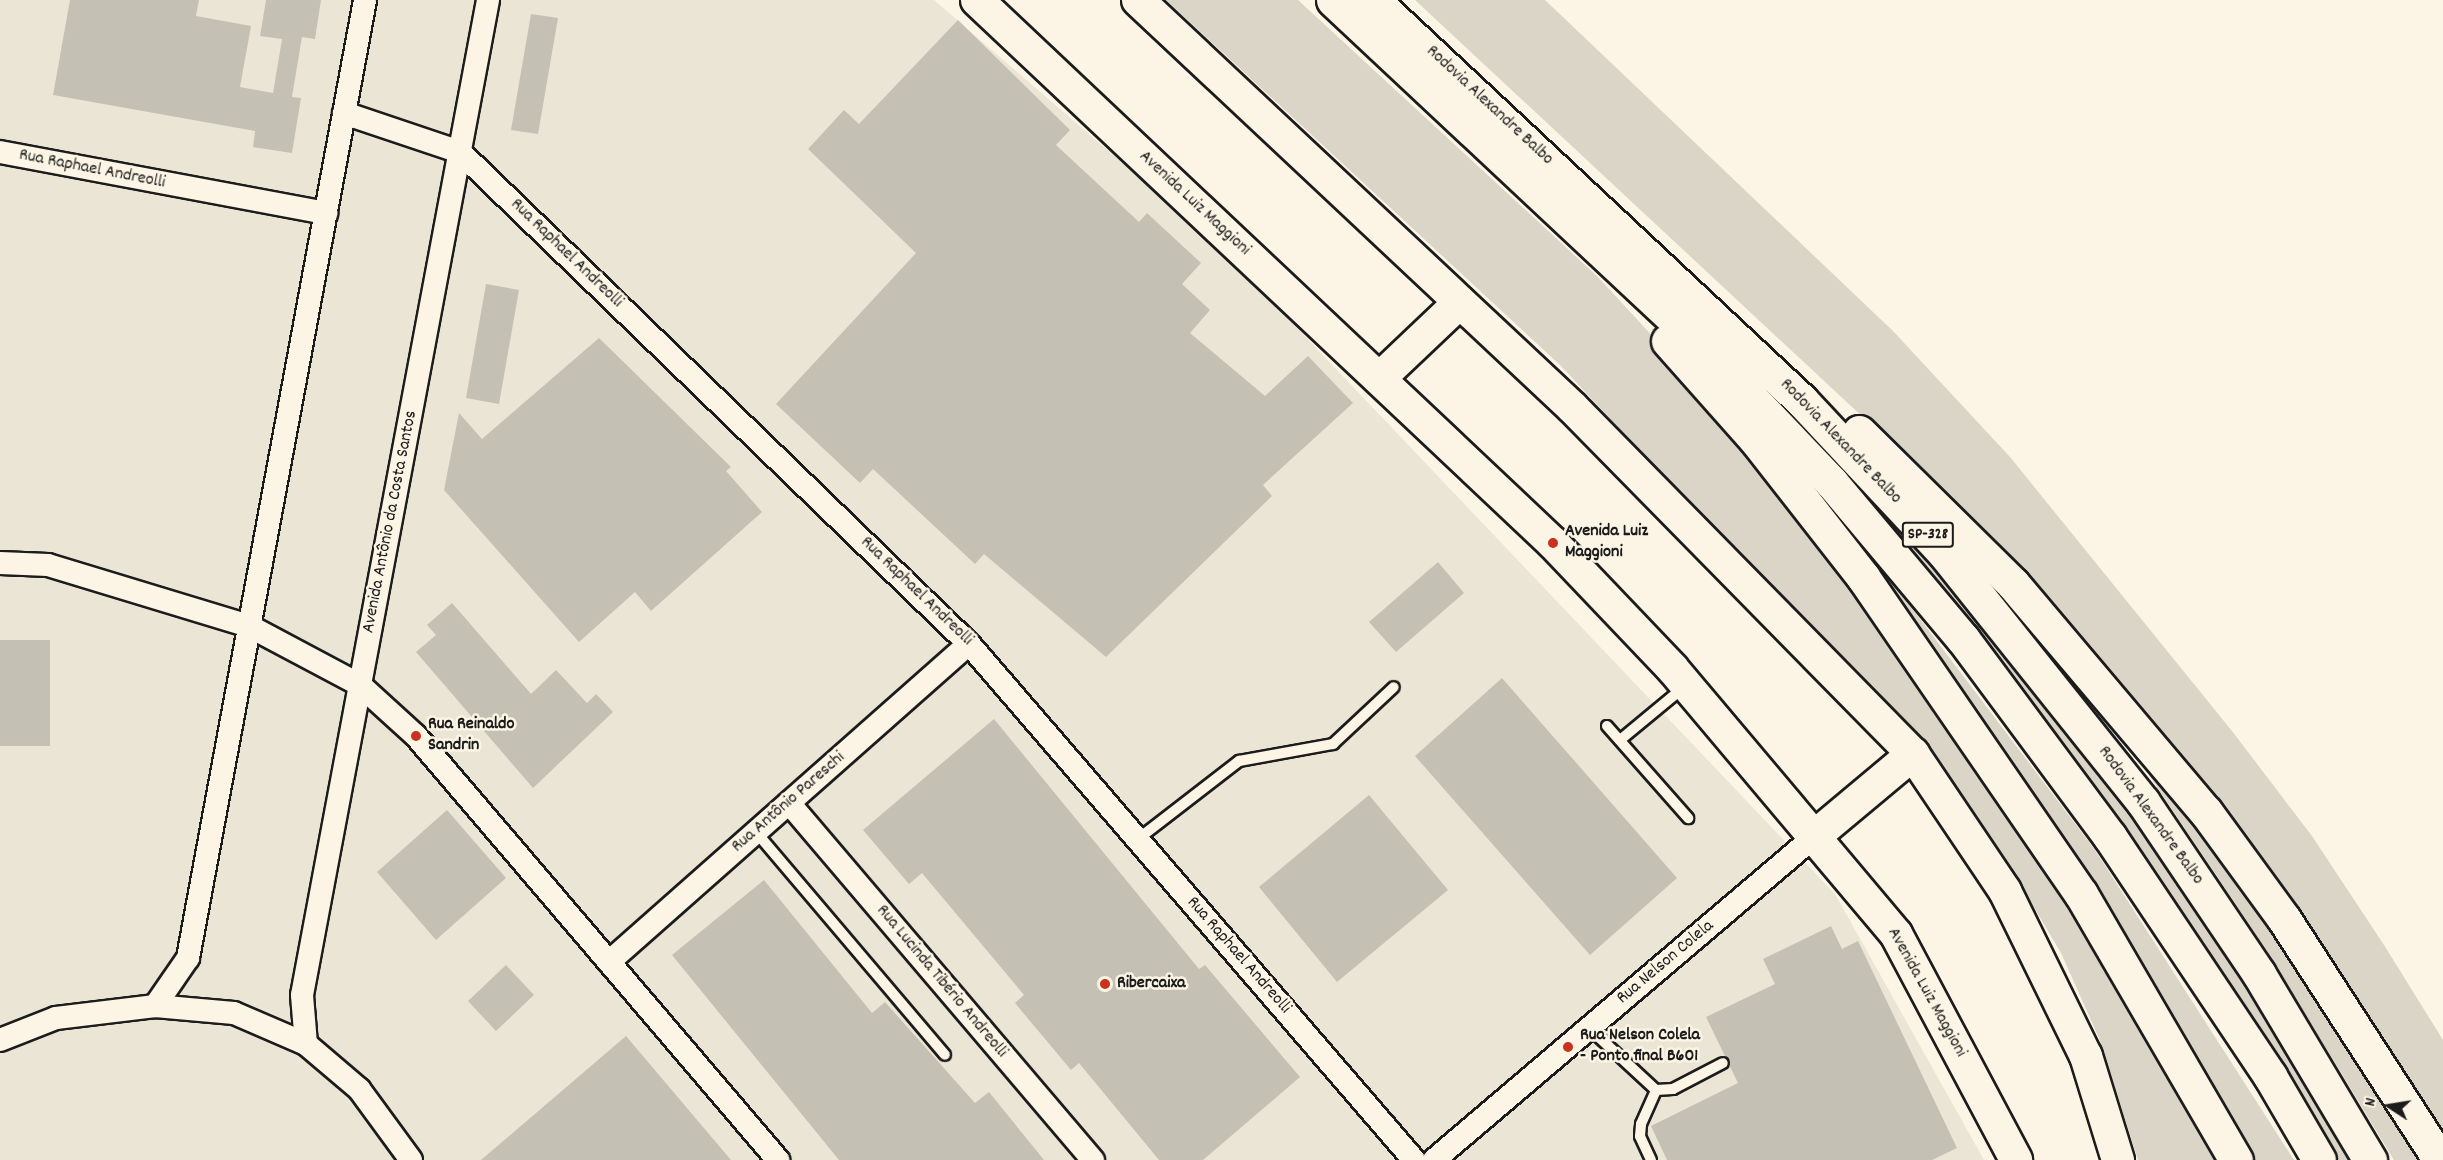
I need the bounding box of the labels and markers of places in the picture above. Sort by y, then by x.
place label: Avenida Luiz Maggioni [1565,522,1648,564]
marker: Avenida Luiz Maggioni [1546,536,1560,550]
place label: Rua Reinaldo Sandrin [428,715,515,758]
marker: Rua Reinaldo Sandrin [409,729,423,743]
place label: Ribercaixa [1117,973,1186,995]
marker: Ribercaixa [1098,977,1112,991]
place label: Rua Nelson Colela - Ponto final B601 [1580,1026,1700,1068]
marker: Rua Nelson Colela - Ponto final B601 [1561,1040,1575,1054]

